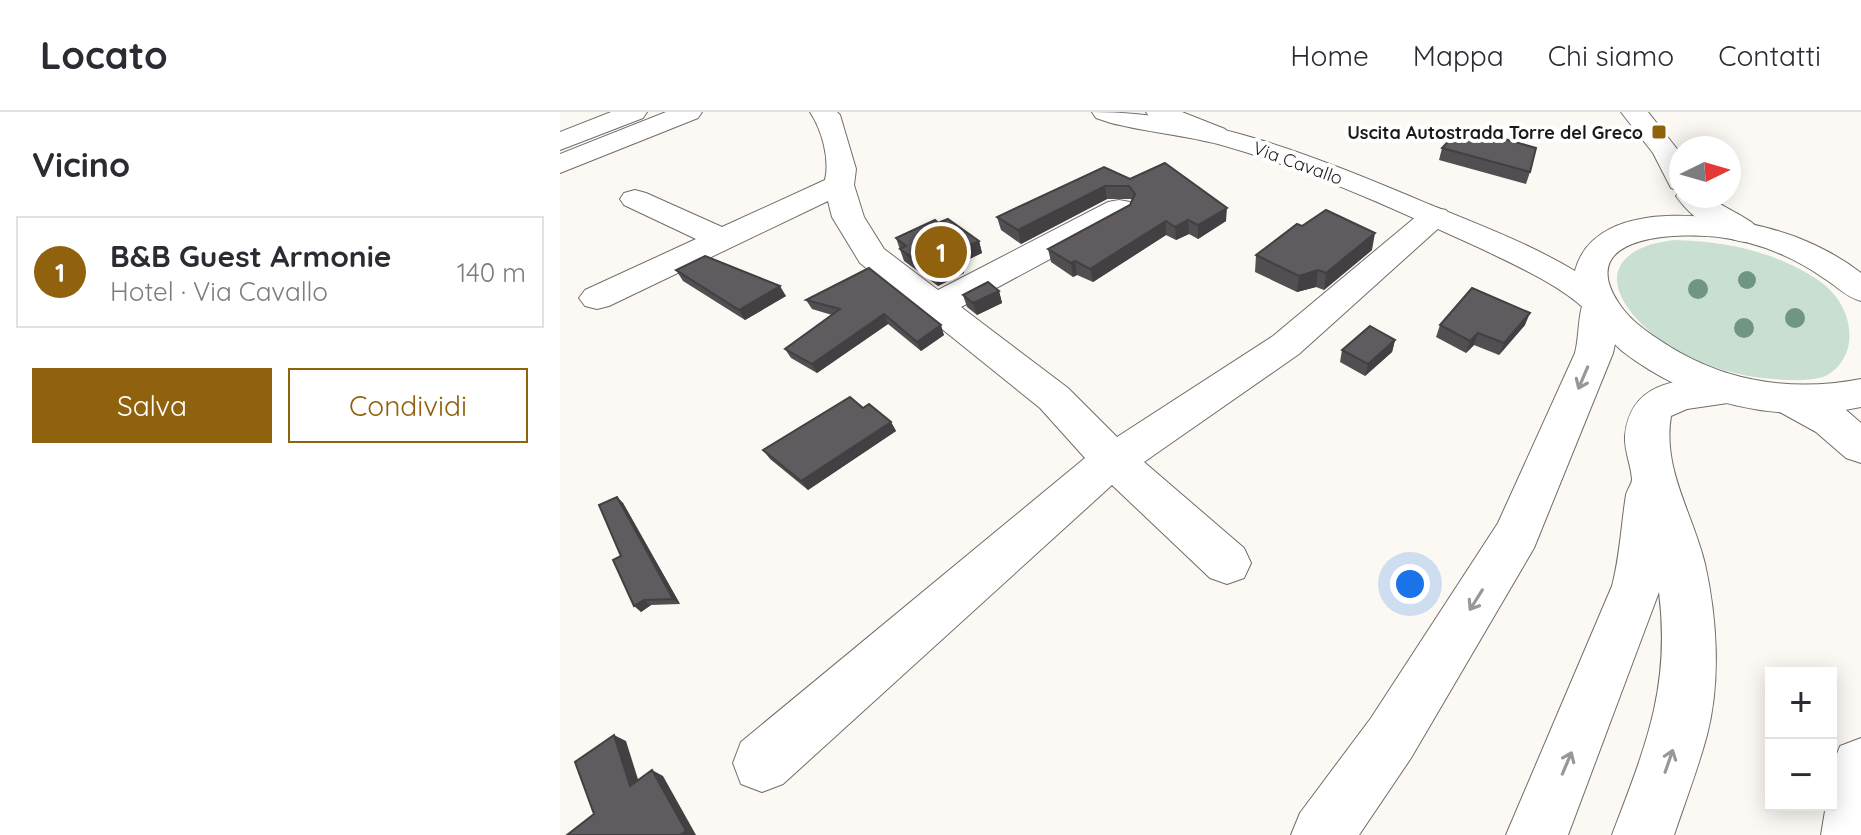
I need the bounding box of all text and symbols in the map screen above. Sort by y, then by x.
text: Locato [40,31,168,79]
text: Home [1290,38,1369,73]
text: Mappa [1413,38,1504,73]
text: Chi siamo [1548,38,1674,73]
text: Contatti [1718,38,1821,73]
place label: Uscita Autostrada Torre del Greco [1347,121,1643,144]
marker: Uscita Autostrada Torre del Greco [1650,123,1668,141]
street label: Via Cavallo [1250,136,1346,190]
north arrow [1669,136,1741,208]
text: Vicino [32,143,130,186]
pin: 1 [915,222,967,282]
text: B&B Guest Armonie [110,237,392,275]
text: 1 [55,256,65,289]
text: 140 m [457,256,526,289]
text: Hotel · Via Cavallo [110,275,328,308]
one-way arrow [1575,365,1590,390]
button: Salva [32,368,272,443]
button: Condividi [288,368,528,443]
your location [1390,564,1430,604]
one-way arrow [1468,588,1484,611]
map controls [1765,667,1837,811]
button: + [1765,667,1837,739]
button: − [1765,739,1837,811]
one-way arrow [1663,750,1677,774]
one-way arrow [1560,751,1575,776]

